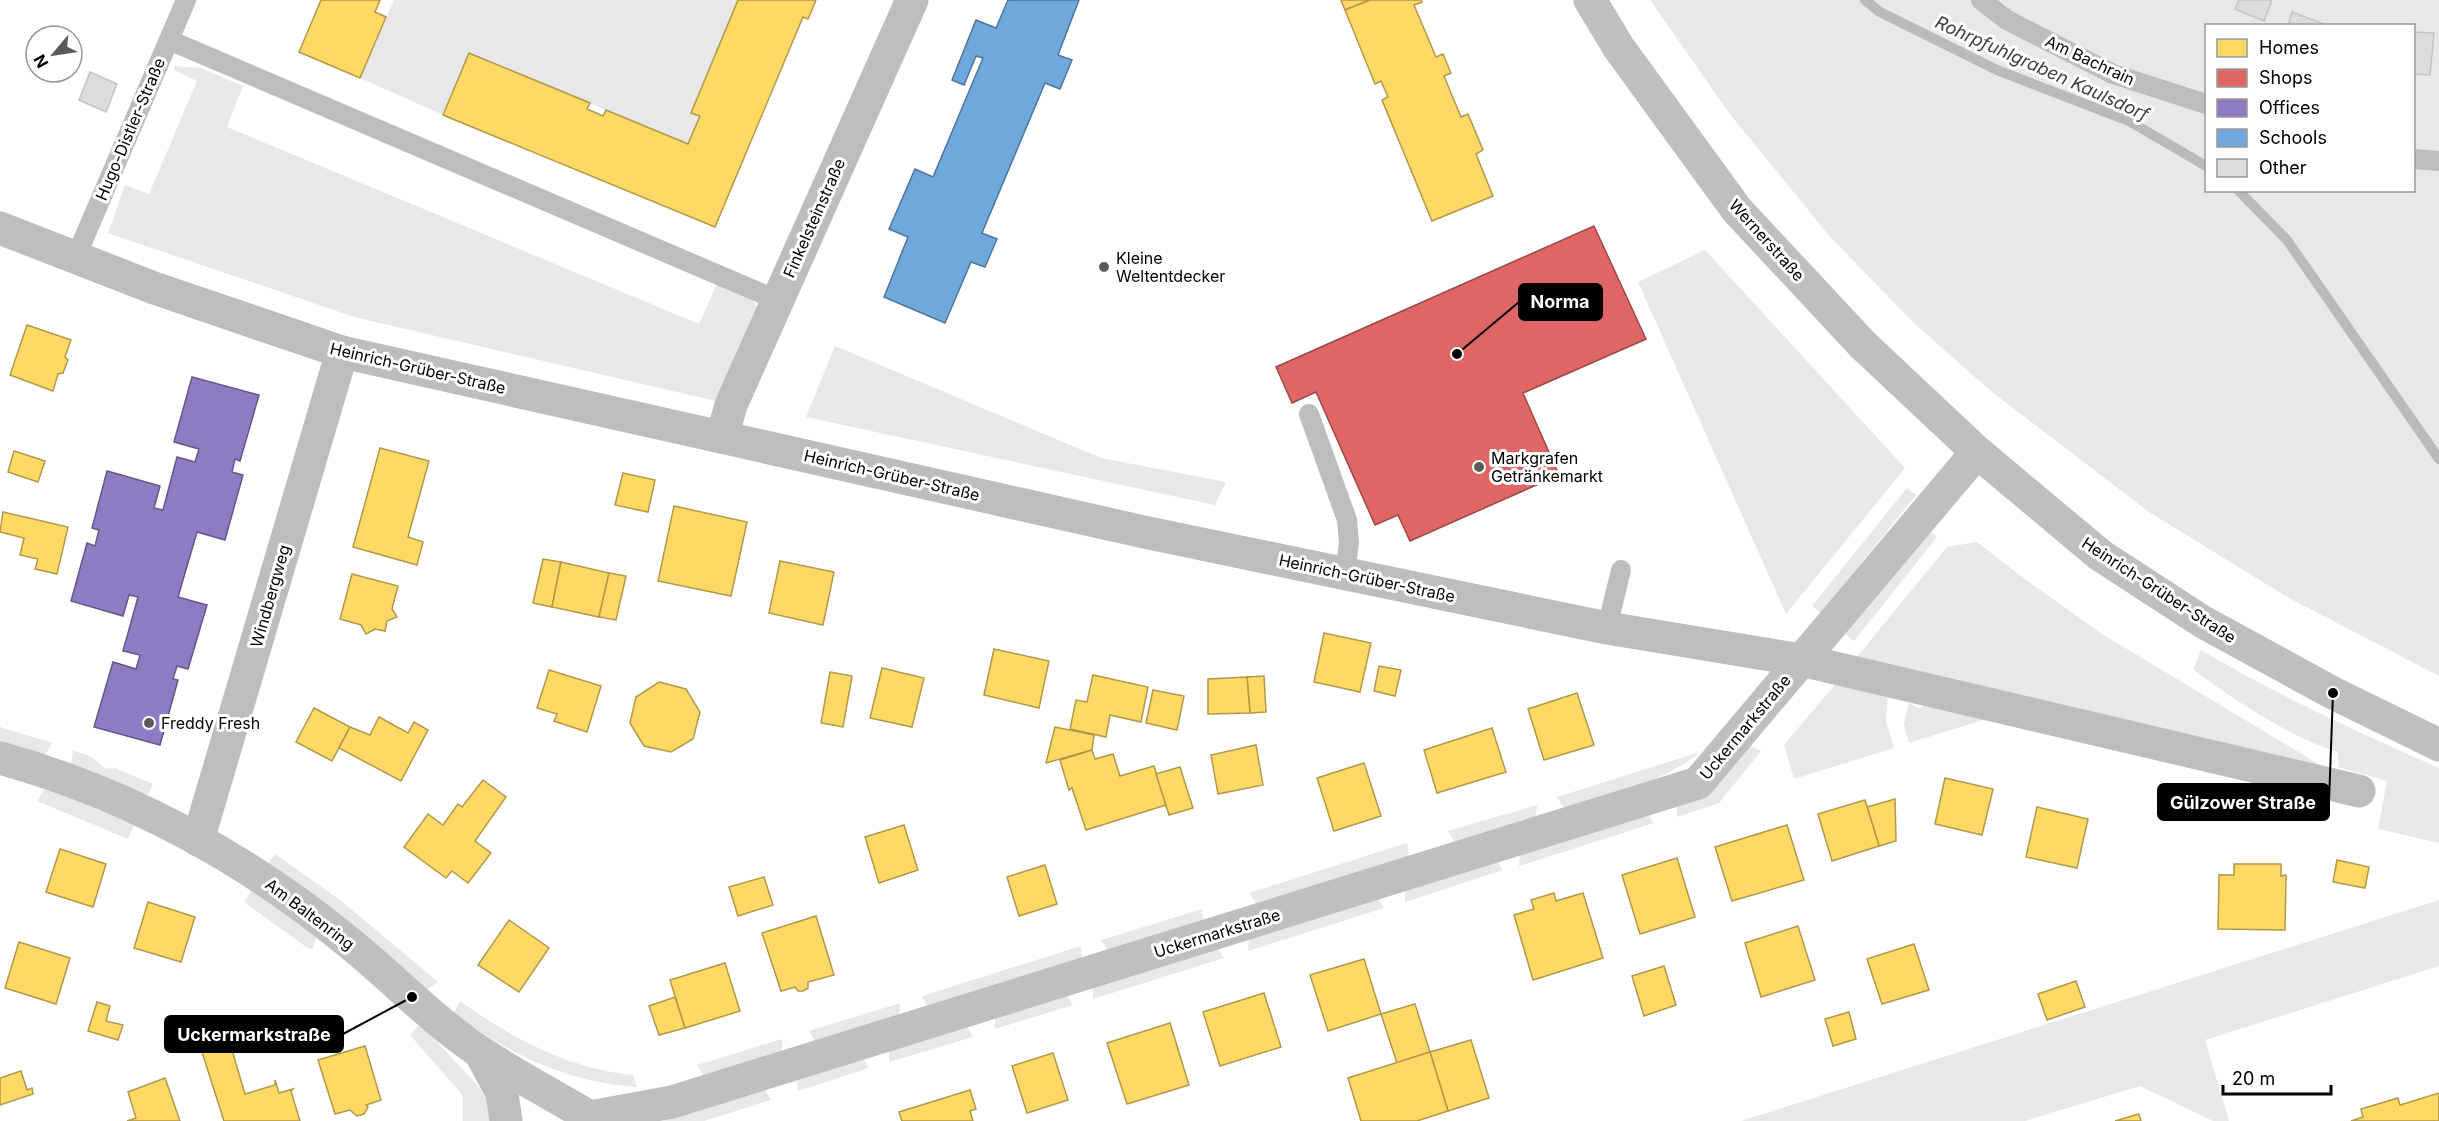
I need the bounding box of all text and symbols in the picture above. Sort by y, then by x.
water label: Rohrpfuhlgraben Kaulsdorf [1932,11,2153,125]
north arrow [24,24,84,84]
legend [2205,24,2415,192]
street label: Am Bachrain [2042,31,2138,89]
text: Homes [2259,37,2319,58]
text: N [29,51,53,71]
street label: Hugo-Distler-Straße [91,55,169,203]
text: Shops [2259,67,2313,88]
text: Offices [2259,97,2320,118]
text: Schools [2259,127,2327,148]
street label: Finkelsteinstraße [779,155,849,281]
text: Other [2259,157,2307,178]
street label: Wernerstraße [1725,195,1809,285]
place label: Kleine Weltentdecker [1116,248,1225,286]
marker: Kleine Weltentdecker [1097,260,1111,274]
callout: Norma [1519,284,1602,320]
text: Norma [1530,291,1590,312]
street label: Heinrich-Grüber-Straße [328,338,508,398]
street label: Heinrich-Grüber-Straße [802,445,982,505]
place label: Markgrafen Getränkemarkt [1491,448,1603,486]
marker: Markgrafen Getränkemarkt [1472,460,1486,474]
street label: Heinrich-Grüber-Straße [2078,533,2240,647]
street label: Windbergweg [246,543,294,649]
street label: Heinrich-Grüber-Straße [1277,550,1457,606]
street label: Uckermarkstraße [1695,670,1795,784]
place label: Freddy Fresh [161,713,260,733]
marker: Freddy Fresh [142,716,156,730]
callout: Gülzower Straße [2158,784,2329,820]
text: Gülzower Straße [2170,792,2316,813]
street label: Am Baltenring [261,874,359,954]
street label: Uckermarkstraße [1151,904,1283,962]
callout: Uckermarkstraße [165,1016,343,1052]
text: Uckermarkstraße [177,1024,331,1045]
scale bar [2223,1058,2331,1096]
text: 20 m [2232,1068,2275,1089]

